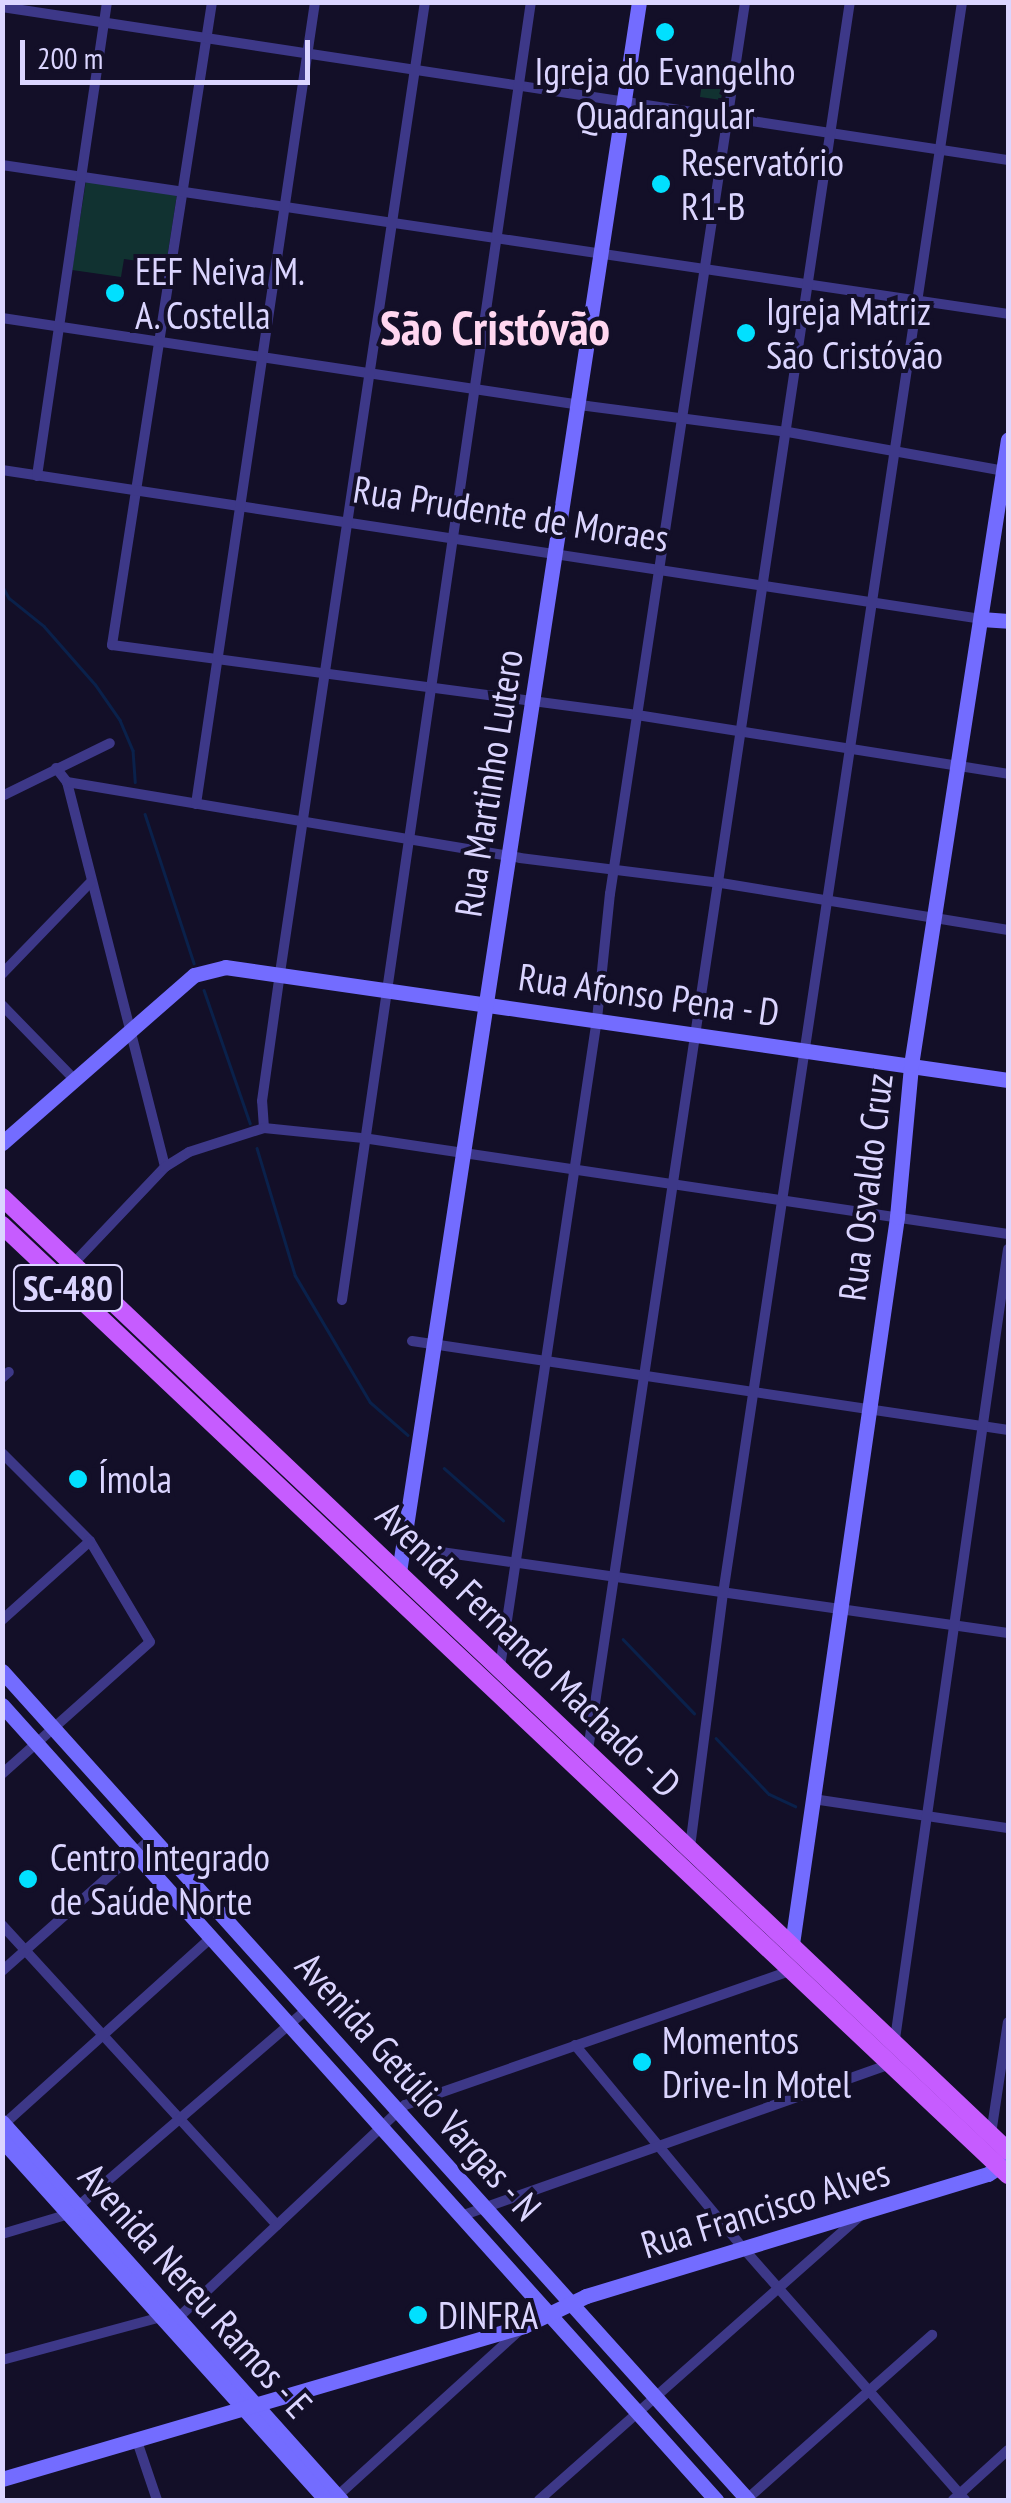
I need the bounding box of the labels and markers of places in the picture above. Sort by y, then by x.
marker: Igreja do Evangelho Quadrangular [654,21,676,43]
place label: Igreja do Evangelho Quadrangular [535,48,795,137]
place label: Reservatório R1-B [681,139,844,228]
marker: Reservatório R1-B [650,173,672,195]
place label: EEF Neiva M. A. Costella [135,248,305,338]
marker: EEF Neiva M. A. Costella [104,282,126,304]
place label: Igreja Matriz São Cristóvão [766,288,943,378]
marker: Igreja Matriz São Cristóvão [735,322,757,344]
place label: Ímola [98,1456,172,1502]
marker: Ímola [67,1468,89,1490]
place label: Centro Integrado de Saúde Norte [50,1834,270,1924]
marker: Centro Integrado de Saúde Norte [15,1866,41,1892]
place label: Momentos Drive-In Motel [662,2017,851,2106]
marker: Momentos Drive-In Motel [631,2051,653,2073]
place label: DINFRA [438,2292,538,2338]
marker: DINFRA [407,2304,429,2326]

